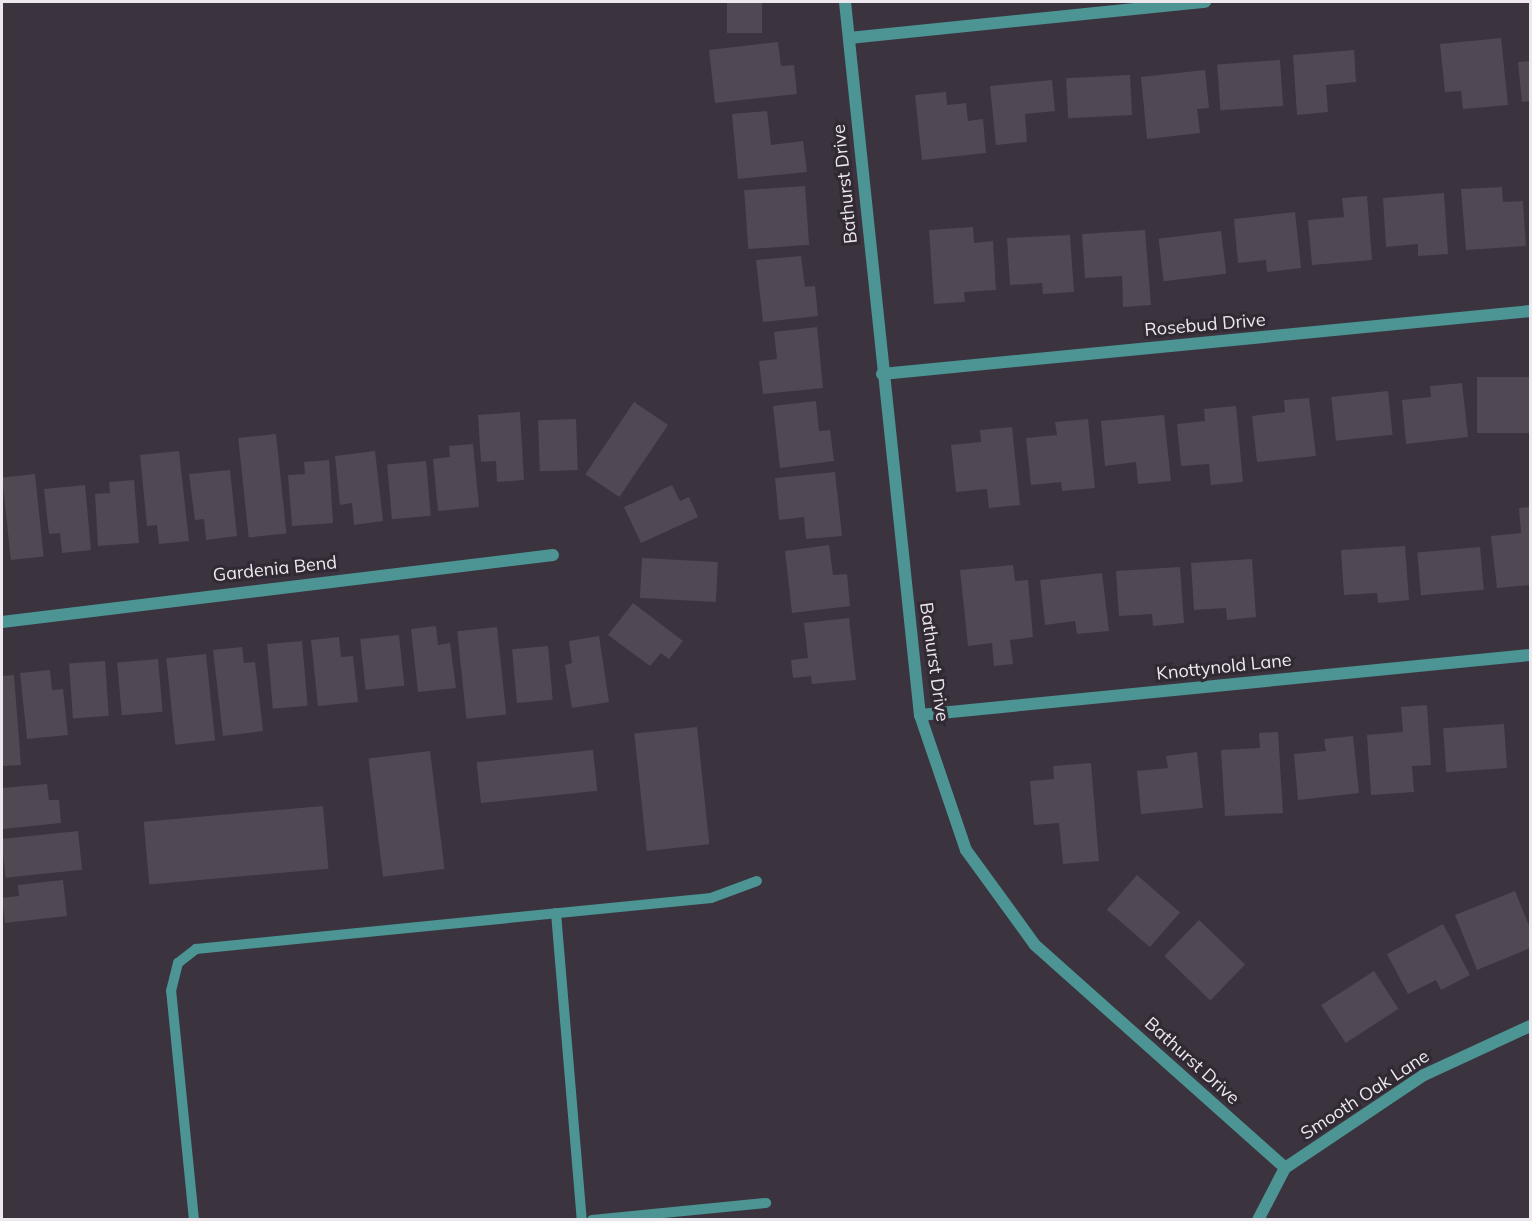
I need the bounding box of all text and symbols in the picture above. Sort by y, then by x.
street label: Bathurst Drive [828,123,862,245]
street label: Rosebud Drive [1144,309,1266,341]
street label: Gardenia Bend [212,552,338,586]
street label: Bathurst Drive [915,601,953,723]
street label: Knottynold Lane [1155,649,1293,685]
street label: Bathurst Drive [1140,1013,1244,1109]
street label: Smooth Oak Lane [1297,1045,1433,1145]

